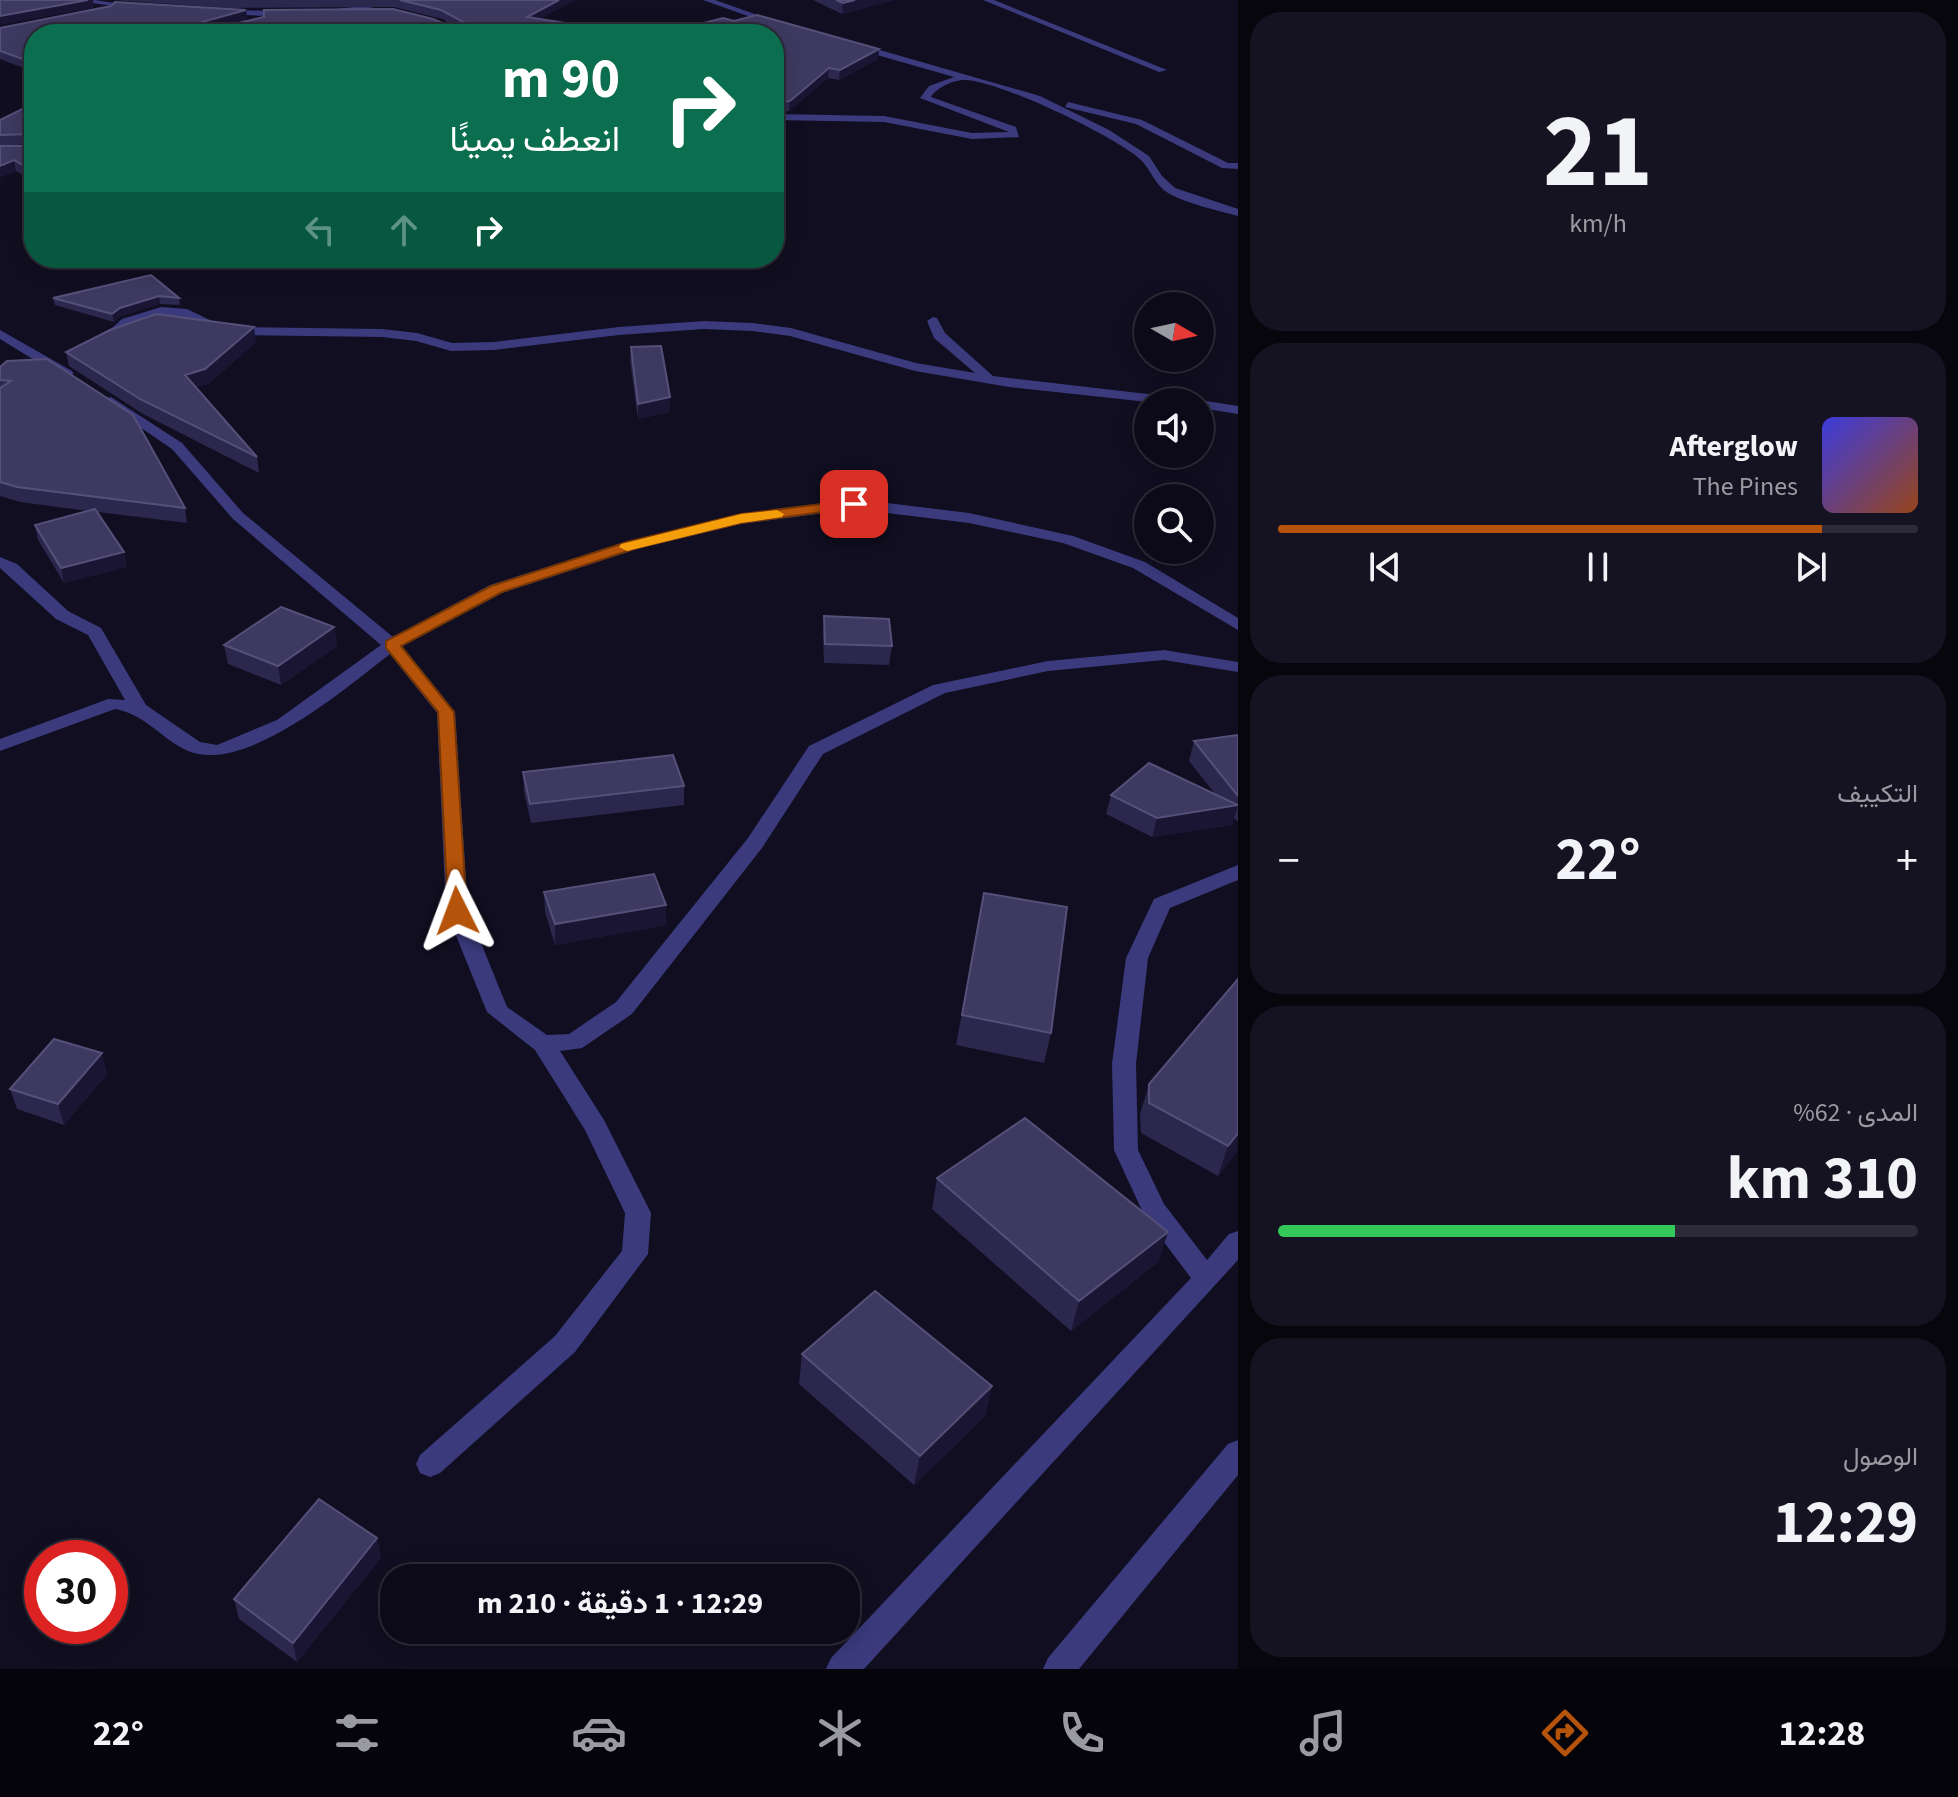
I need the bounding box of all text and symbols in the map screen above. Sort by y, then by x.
text: 90 m [502,40,620,119]
icon: right [648,56,752,160]
text: 21 [1543,79,1653,227]
text: انعطف يمينًا [449,114,620,165]
text: km/h [1569,205,1627,242]
icon: left [298,208,342,252]
icon: ahead [382,208,426,252]
icon: right [466,208,510,252]
north arrow [1134,292,1214,372]
map controls [1134,292,1214,564]
button: sound [1134,388,1214,468]
text: Afterglow [1670,425,1798,468]
text: The Pines [1693,468,1798,505]
pin [820,470,888,538]
icon: arrive [832,482,876,526]
button: search [1134,484,1214,564]
icon: previous [1363,545,1407,589]
icon: pause [1576,545,1620,589]
icon: next [1789,545,1833,589]
text: التكييف [1837,775,1918,812]
text: 22° [1555,818,1641,903]
text: − [1278,830,1300,893]
text: + [1896,830,1918,893]
position arrow [415,869,499,953]
text: المدى · 62% [1793,1094,1918,1131]
text: 310 km [1727,1137,1918,1222]
text: الوصول [1843,1438,1918,1475]
text: 12:29 [1773,1481,1918,1566]
speed limit sign: 30 [24,1540,128,1644]
text: 12:29 · 1 دقيقة · 210 m [477,1582,763,1625]
icon: filters [329,1705,385,1761]
icon: car [571,1705,627,1761]
icon: climate [812,1705,868,1761]
icon: phone [1054,1705,1110,1761]
icon: music [1295,1705,1351,1761]
icon: directions [1537,1705,1593,1761]
text: 22° [93,1708,144,1759]
text: 12:28 [1778,1708,1865,1759]

